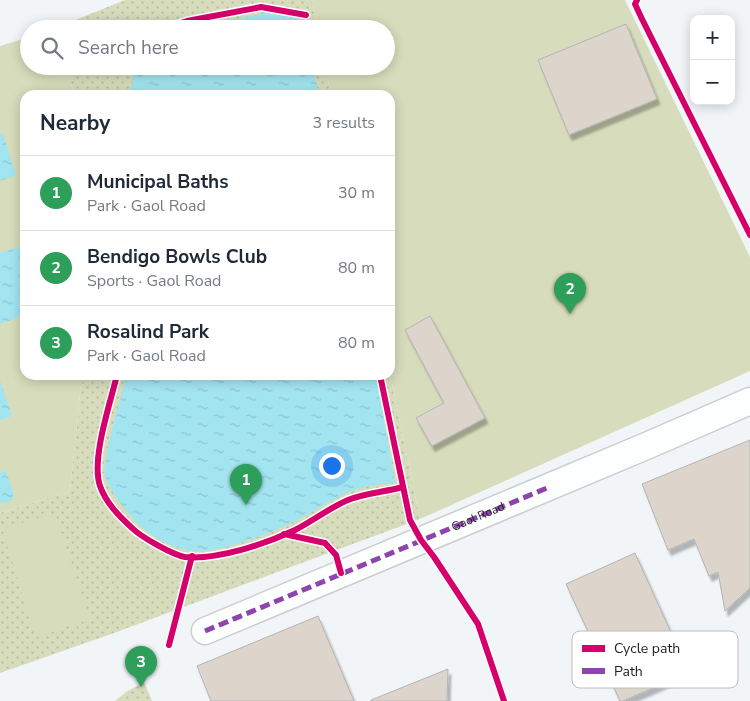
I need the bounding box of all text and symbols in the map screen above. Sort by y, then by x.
map controls [690,15,735,105]
button: + [690,15,735,60]
search box [20,20,395,75]
icon: search [38,34,66,62]
text: Search here [78,35,179,61]
button: − [690,60,735,105]
text: Nearby [40,109,110,137]
text: 3 results [313,112,375,134]
text: Municipal Baths [87,169,228,195]
text: 1 [51,182,61,204]
text: 30 m [338,182,375,204]
text: Park · Gaol Road [87,195,206,217]
text: Bendigo Bowls Club [87,244,267,270]
text: 2 [51,257,61,279]
text: 80 m [338,257,375,279]
text: Sports · Gaol Road [87,270,221,292]
pin: 2 [554,273,586,314]
text: Rosalind Park [87,319,209,345]
text: 3 [51,332,61,354]
text: 80 m [338,332,375,354]
text: Park · Gaol Road [87,345,206,367]
your location [319,453,345,479]
pin: 1 [230,464,262,505]
street label: Gaol Road [449,498,507,535]
legend [572,631,738,688]
text: Cycle path [614,639,680,658]
pin: 3 [125,646,157,687]
text: Path [614,662,643,681]

